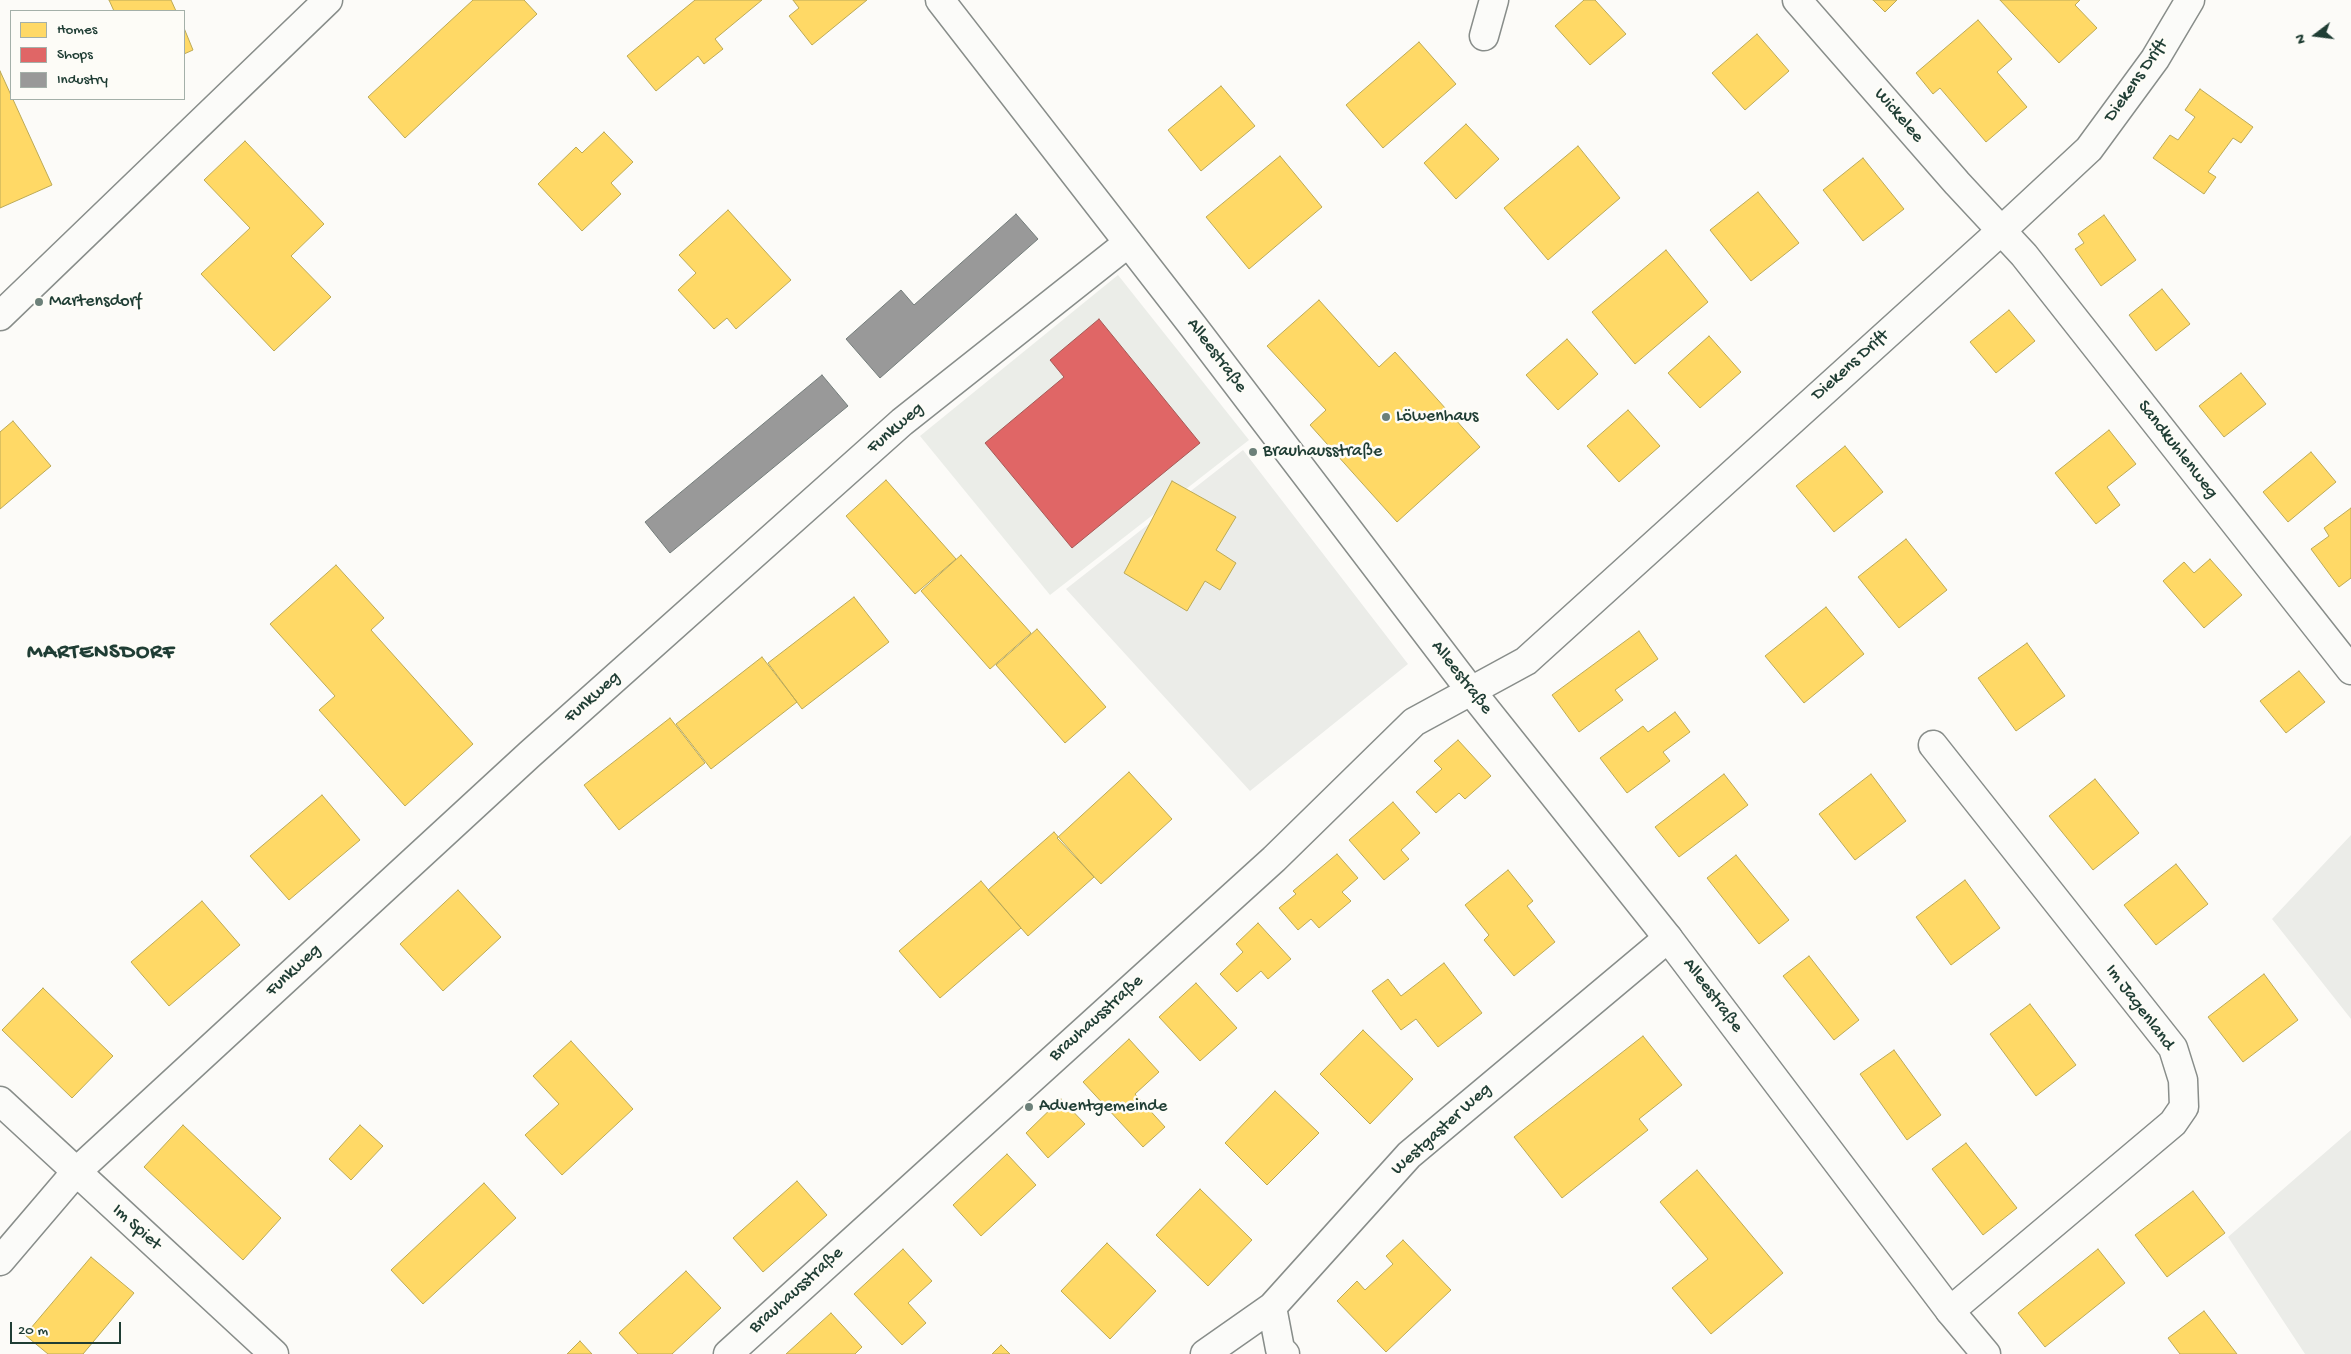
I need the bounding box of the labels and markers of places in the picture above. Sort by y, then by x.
place label: Martensdorf [49,291,141,313]
marker: Martensdorf [33,296,45,308]
place label: Löwenhaus [1396,406,1478,428]
marker: Löwenhaus [1380,411,1392,423]
place label: Brauhausstraße [1263,441,1382,463]
marker: Brauhausstraße [1247,446,1259,458]
place label: Adventgemeinde [1039,1096,1167,1118]
marker: Adventgemeinde [1023,1101,1035,1113]

